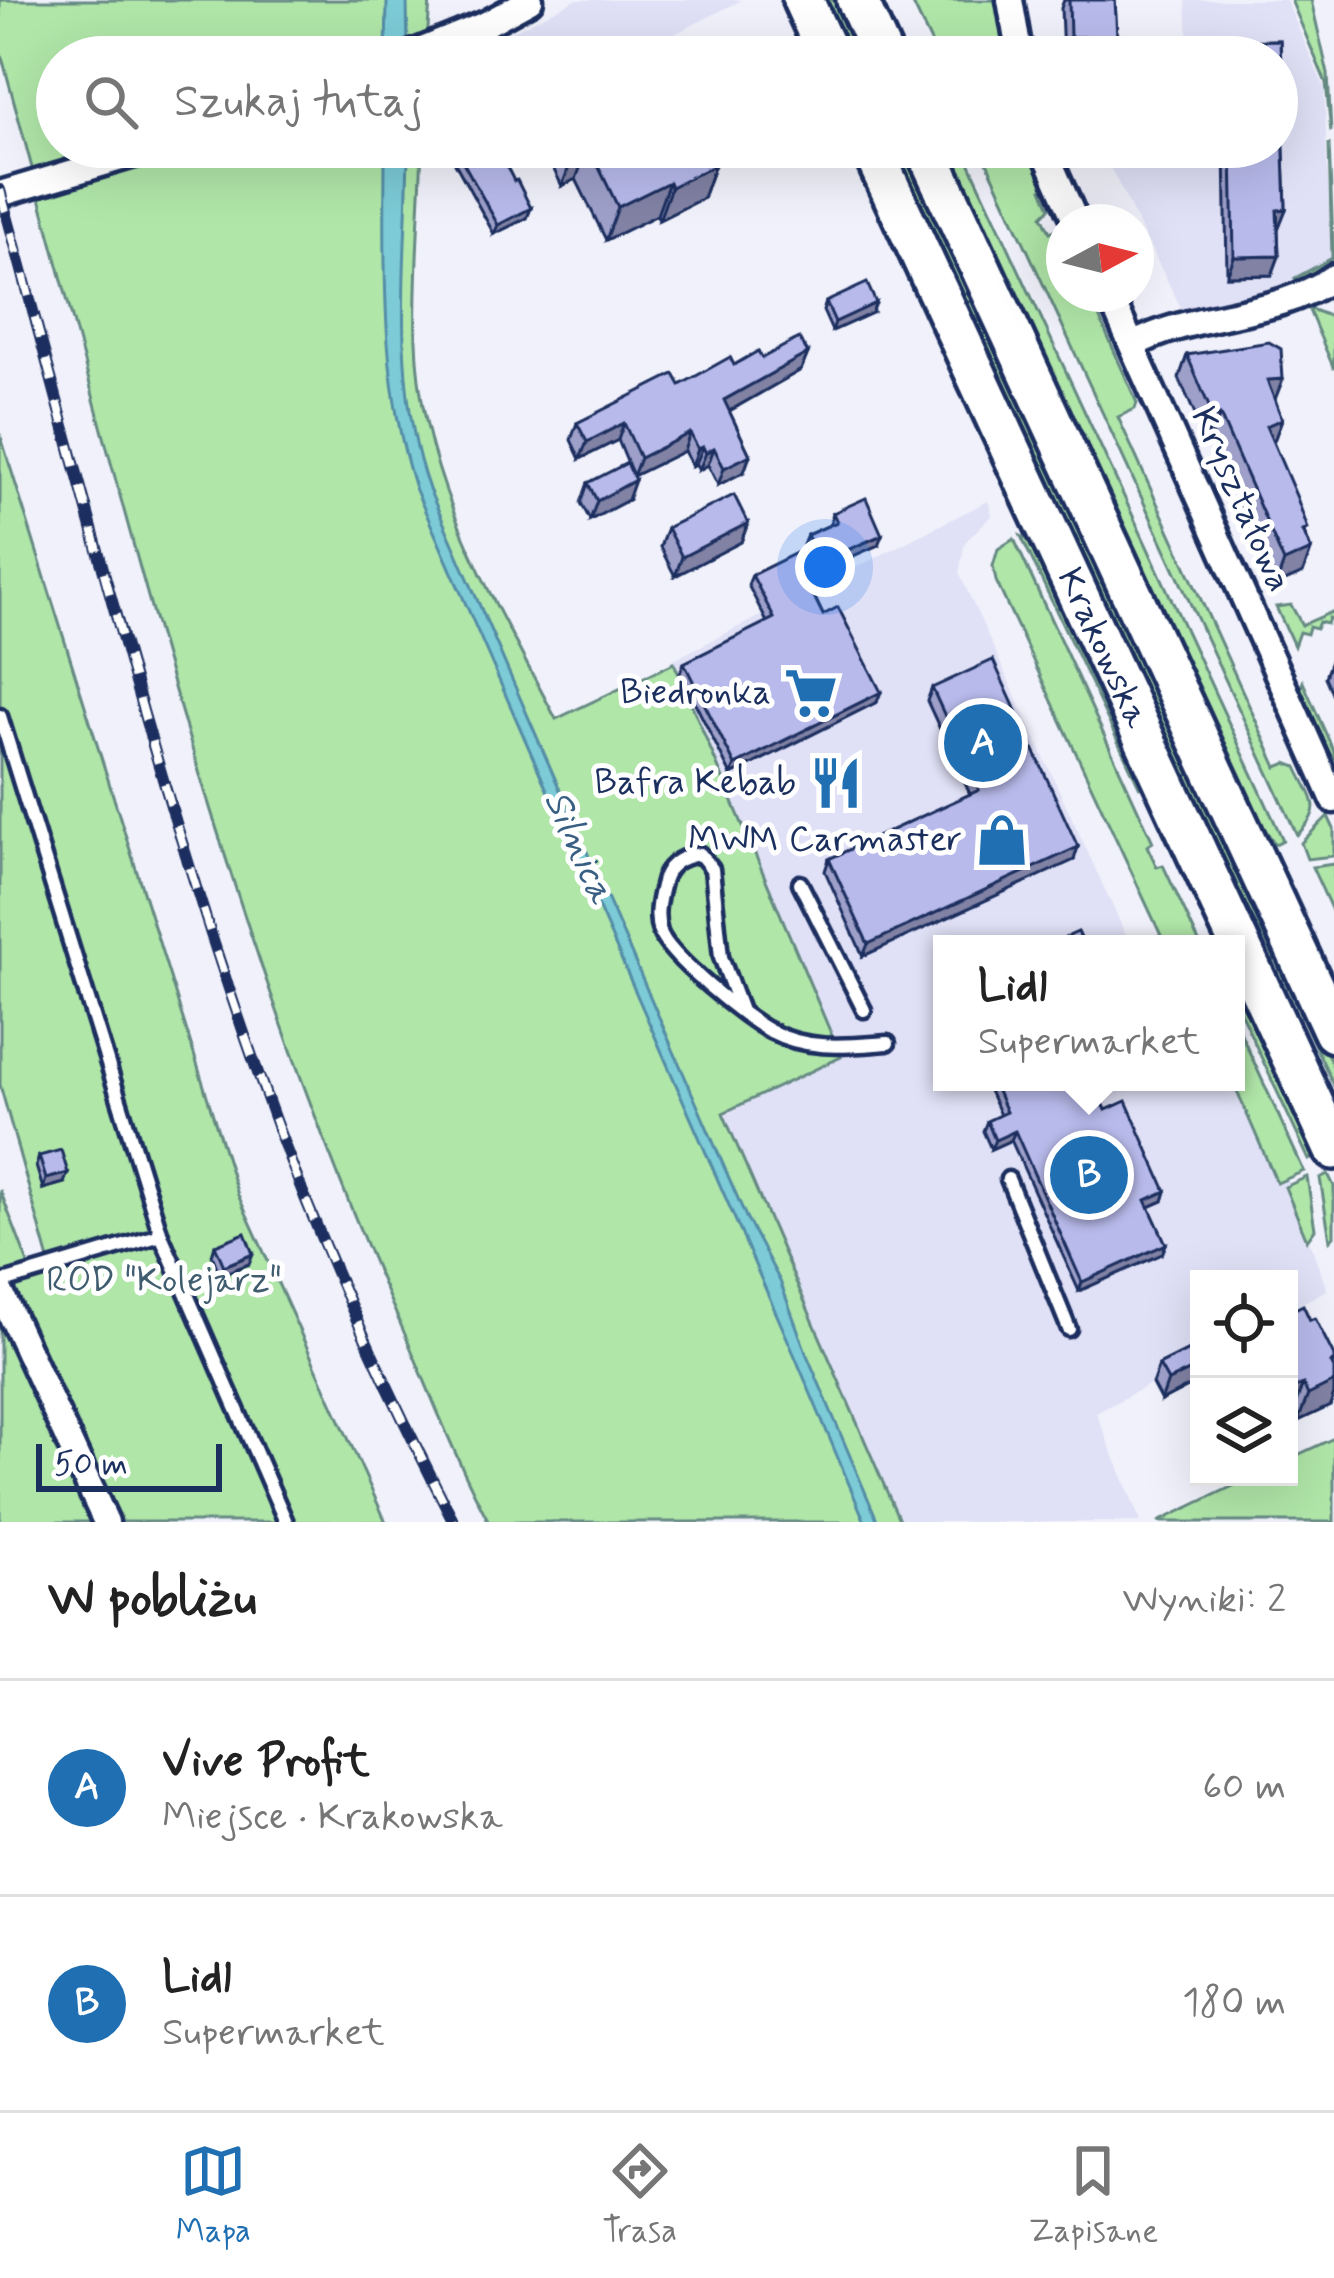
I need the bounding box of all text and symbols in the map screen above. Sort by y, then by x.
search box [36,36,1298,168]
icon: search [78,69,144,135]
text: Szukaj tutaj [174,73,423,132]
north arrow [1046,204,1154,312]
street label: Kryształowa [1178,400,1302,600]
your location [795,537,855,597]
street label: Krakowska [1045,561,1160,736]
supermarket icon: Biedronka [782,664,840,722]
place label: Biedronka [620,670,771,717]
pin: A [944,698,1022,788]
restaurant icon: Bafra Kebab [807,754,865,812]
place label: Bafra Kebab [594,760,796,807]
water label: Silnica [531,783,626,913]
shop icon: MWM Carmaster [973,811,1031,869]
place label: MWM Carmaster [688,817,962,864]
popup [933,935,1245,1091]
text: Lidl [978,958,1047,1017]
text: Supermarket [978,1017,1200,1068]
pin: B [1050,1130,1128,1220]
park label: ROD "Kolejarz" [46,1258,282,1305]
map controls [1190,1270,1298,1486]
button: locate [1190,1270,1298,1378]
button: layers [1190,1378,1298,1486]
scale bar [36,1438,222,1491]
text: 50 m [54,1443,128,1487]
text: W pobliżu [48,1567,256,1633]
text: Wyniki: 2 [1123,1575,1286,1626]
text: Vive Profit [162,1733,370,1792]
text: A [74,1762,100,1813]
text: 60 m [1202,1762,1286,1813]
text: Miejsce · Krakowska [162,1792,503,1843]
text: Lidl [162,1949,232,2008]
text: B [75,1978,99,2029]
text: 180 m [1182,1978,1286,2029]
text: Supermarket [162,2008,385,2059]
tab: Mapa [176,2138,251,2254]
tab: Trasa [603,2138,677,2254]
tab: Zapisane [1029,2138,1158,2254]

